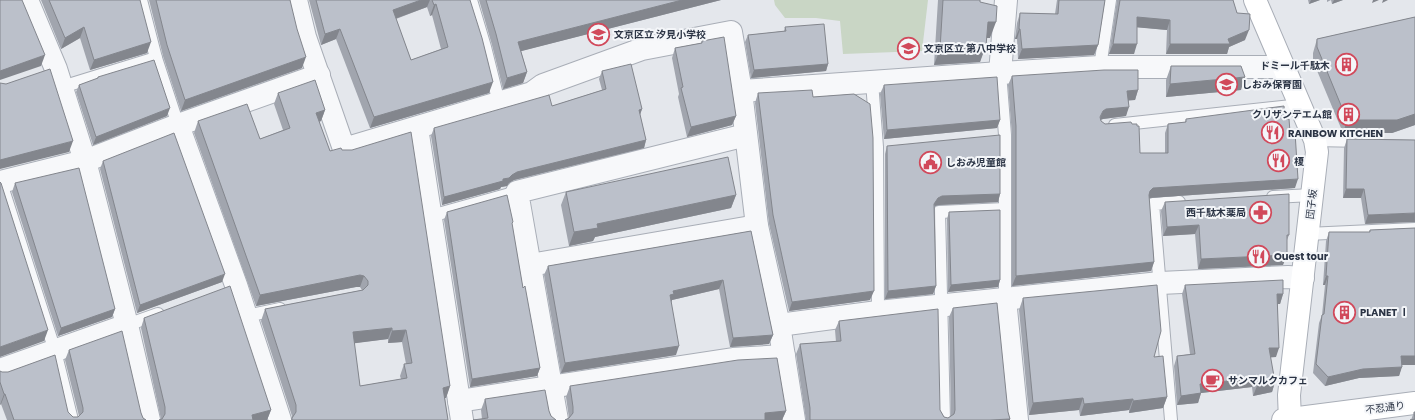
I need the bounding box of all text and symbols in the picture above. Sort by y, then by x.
school or university icon: 文京区立 汐見小学校 [585,21,611,47]
place label: 文京区立 汐見小学校 [614,27,706,42]
school or university icon: 文京区立 第八中学校 [896,35,922,61]
place label: 文京区立 第八中学校 [924,41,1016,56]
building icon: ドミール千駄木 [1333,52,1359,78]
place label: ドミール千駄木 [1260,58,1330,73]
school or university icon: しおみ保育園 [1213,71,1239,97]
place label: しおみ保育園 [1242,77,1302,92]
building icon: クリザンテエム館 [1335,101,1361,127]
place label: クリザンテエム館 [1252,107,1332,122]
restaurant icon: RAINBOW KITCHEN [1259,120,1285,146]
place label: RAINBOW KITCHEN [1288,126,1383,141]
restaurant icon: 榎 [1266,148,1292,174]
public building icon: しおみ児童館 [918,149,944,175]
place label: 榎 [1294,154,1304,169]
place label: しおみ児童館 [946,155,1006,170]
street label: 団子坂 [1302,188,1321,220]
pharmacy icon: 西千駄木薬局 [1248,199,1274,225]
place label: 西千駄木薬局 [1186,205,1246,220]
restaurant icon: Ouest tour [1245,243,1271,269]
place label: Ouest tour [1274,249,1329,264]
building icon: PLANET Ⅰ [1331,299,1357,325]
place label: PLANET Ⅰ [1360,305,1409,320]
cafe icon: サンマルクカフェ [1199,367,1225,393]
place label: サンマルクカフェ [1228,373,1308,388]
street label: 不忍通り [1364,398,1406,417]

